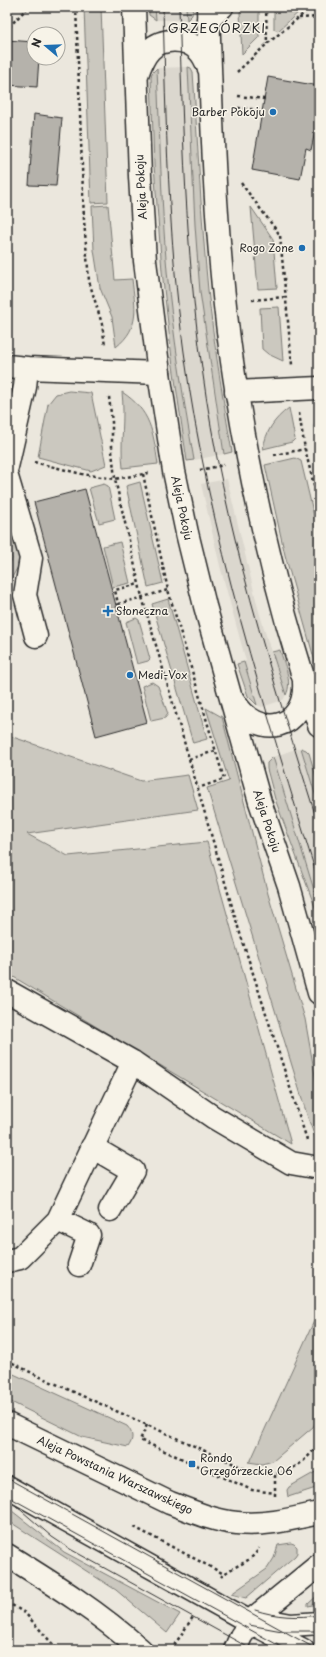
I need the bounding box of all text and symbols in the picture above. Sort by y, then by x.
district label: GRZEGÓRZKI [168,18,266,37]
north arrow [26,26,66,66]
text: N [27,35,46,49]
place label: Barber Pokoju [191,103,265,120]
marker: Barber Pokoju [268,107,278,117]
street label: Aleja Pokoju [130,154,151,220]
place label: Rogo Zone [239,239,294,256]
marker: Rogo Zone [297,243,307,253]
street label: Aleja Pokoju [167,474,198,542]
place label: Słoneczna [116,602,168,619]
marker: Słoneczna [103,606,113,616]
place label: Medi-Vox [138,666,187,683]
marker: Medi-Vox [125,670,135,680]
street label: Aleja Pokoju [249,787,286,855]
street label: Aleja Powstania Warszawskiego [34,1431,196,1518]
place label: Rondo Grzegórzeckie 06 [200,1449,293,1479]
marker: Rondo Grzegórzeckie 06 [187,1459,197,1469]

